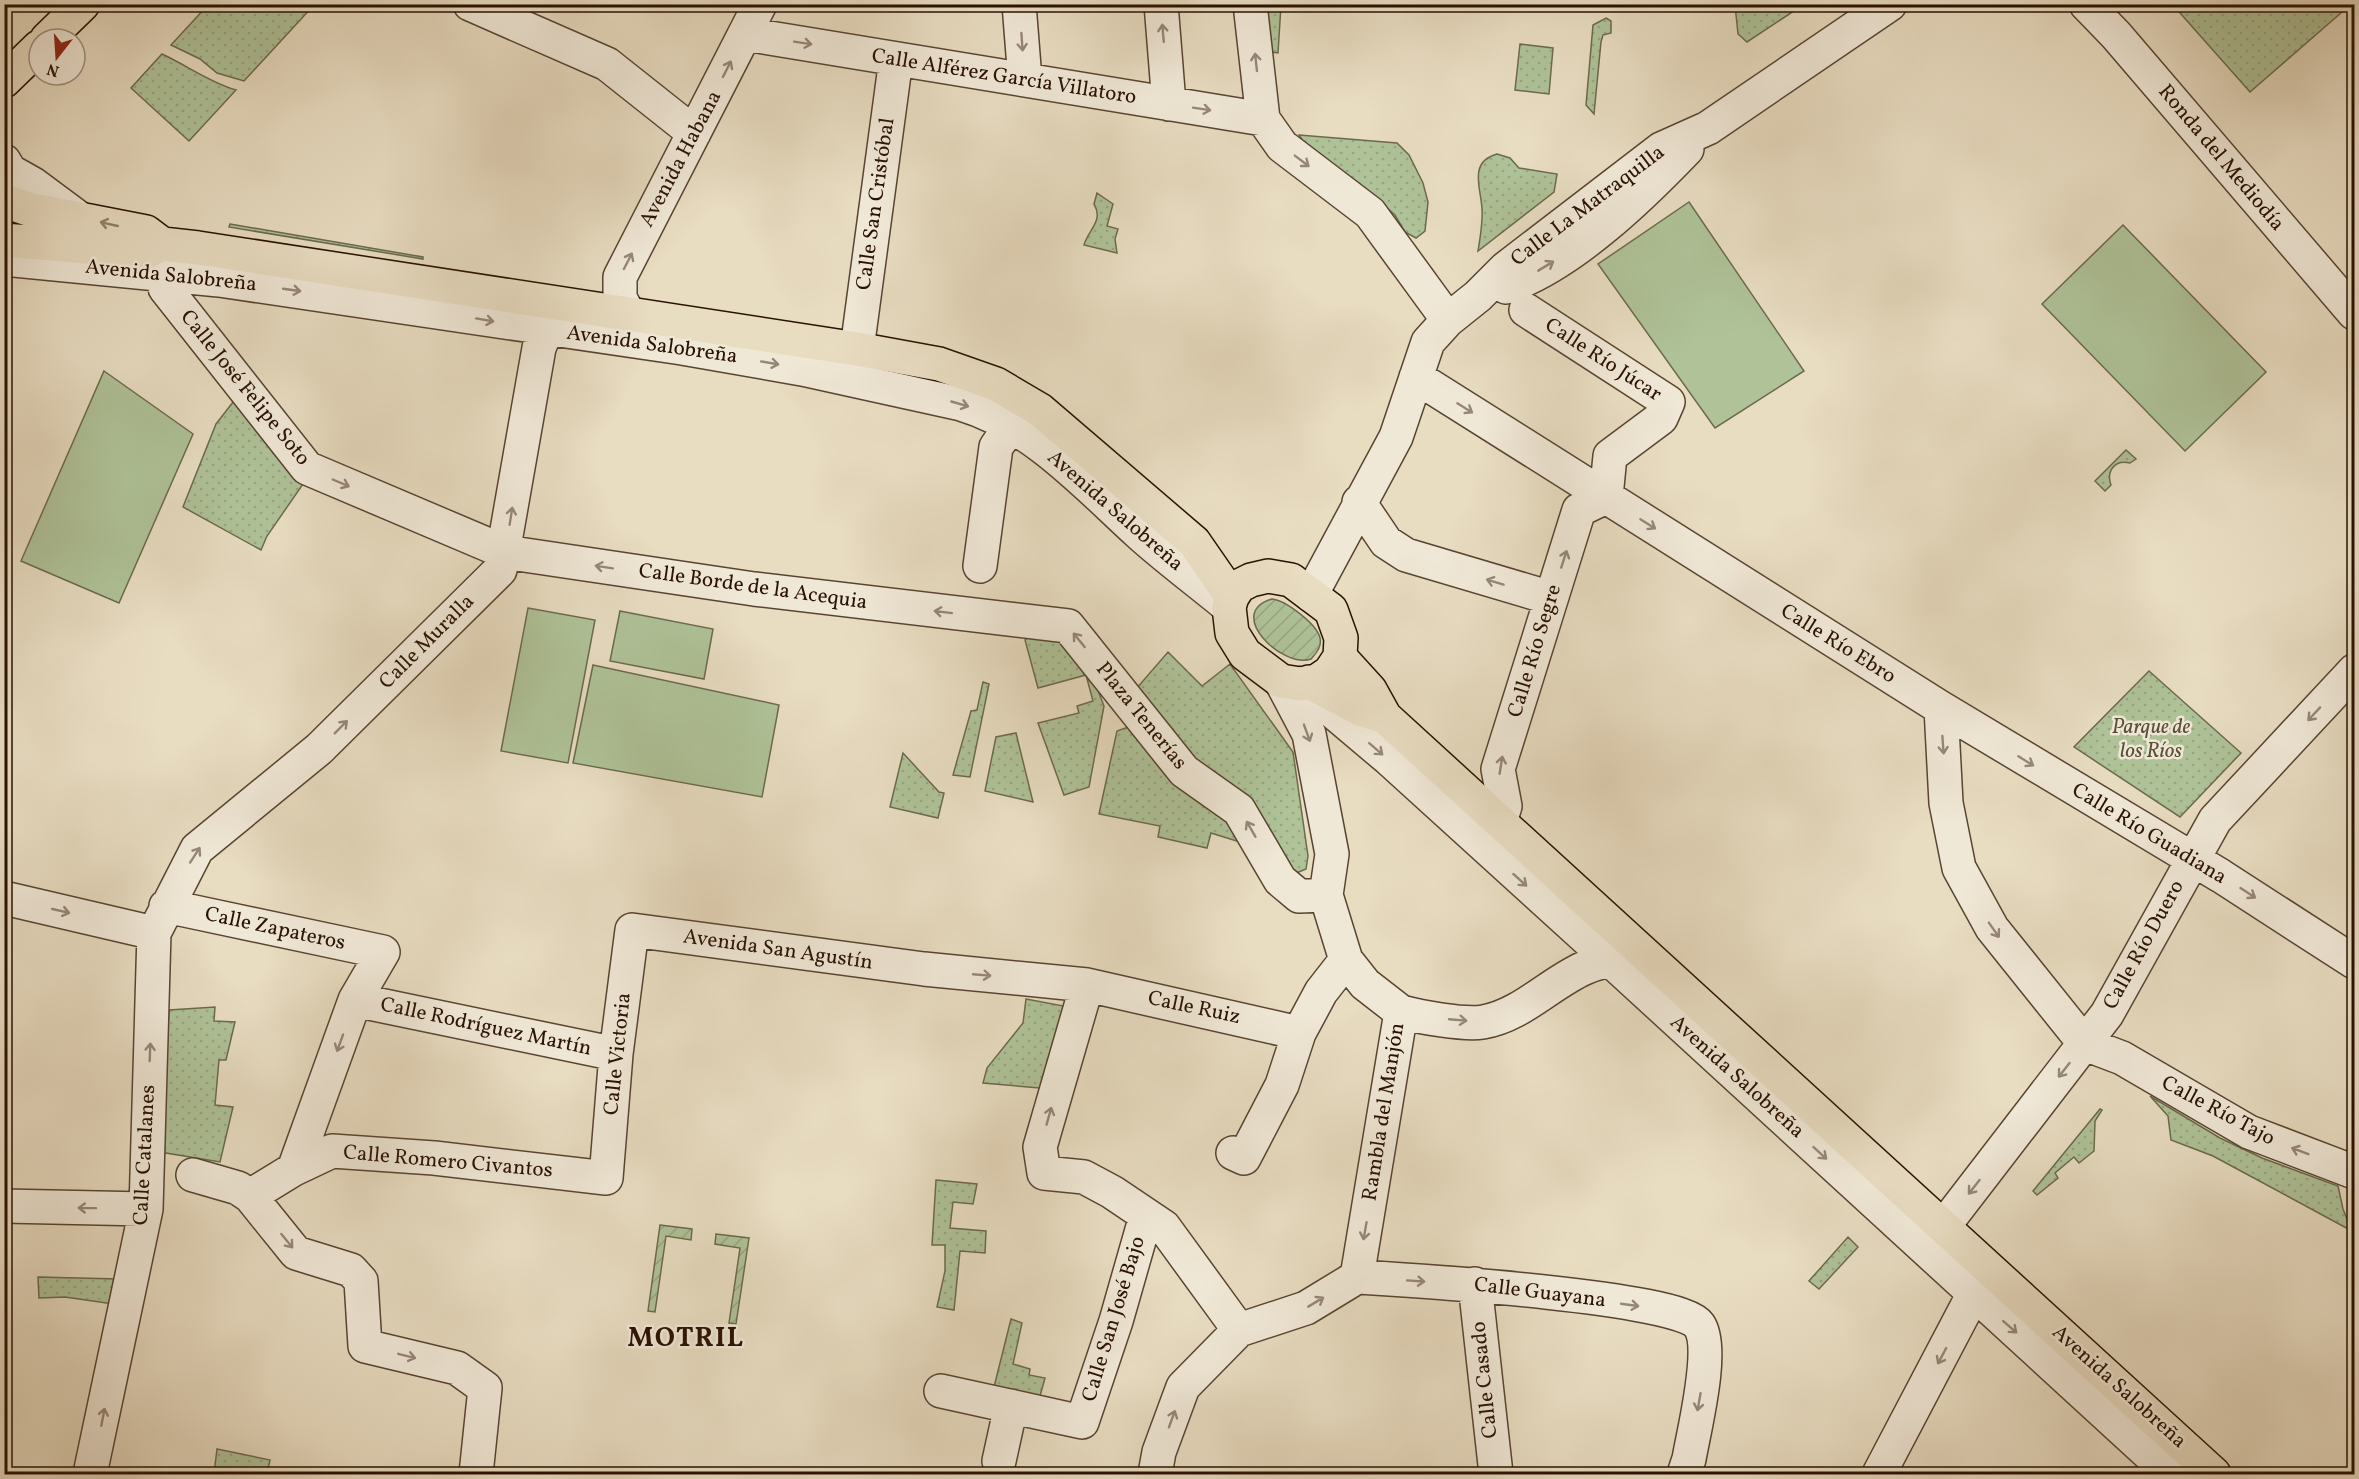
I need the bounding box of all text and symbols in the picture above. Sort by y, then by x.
one-way arrow [1157,24,1168,44]
north arrow [27,27,87,87]
one-way arrow [1017,32,1028,52]
one-way arrow [792,38,812,49]
street label: Calle Alférez García Villatoro [870,42,1138,112]
one-way arrow [1250,52,1261,72]
text: N [44,57,62,82]
one-way arrow [721,61,733,78]
street label: Ronda del Mediodía [2151,78,2291,238]
street label: Avenida Habana [633,86,729,232]
one-way arrow [1192,104,1212,115]
street label: Calle San Cristóbal [850,116,902,292]
street label: Calle La Matraquilla [1505,138,1671,274]
one-way arrow [1294,155,1310,168]
one-way arrow [99,218,119,229]
one-way arrow [622,252,634,270]
street label: Avenida Salobreña [84,253,258,299]
one-way arrow [1538,260,1555,273]
one-way arrow [282,285,302,296]
street label: Calle José Felipe Soto [173,304,317,472]
street label: Calle Río Júcar [1539,311,1667,409]
one-way arrow [475,315,494,326]
street label: Avenida Salobreña [565,319,739,371]
one-way arrow [759,358,779,369]
one-way arrow [951,399,970,410]
one-way arrow [1456,402,1473,414]
street label: Avenida Salobreña [1040,444,1190,578]
one-way arrow [332,477,350,489]
one-way arrow [506,506,517,526]
one-way arrow [1639,517,1656,530]
one-way arrow [1559,550,1570,569]
street label: Calle Borde de la Acequia [637,557,869,617]
one-way arrow [595,561,615,572]
one-way arrow [1486,576,1505,587]
street label: Calle Río Segre [1501,581,1569,721]
street label: Calle Muralla [373,588,481,696]
street label: Calle Río Ebro [1775,597,1901,691]
one-way arrow [934,606,954,617]
one-way arrow [1072,633,1086,648]
street label: Plaza Tenerías [1088,656,1194,776]
one-way arrow [2308,706,2322,721]
park label: Parque de los Ríos [2112,713,2191,766]
one-way arrow [333,719,348,734]
one-way arrow [1302,724,1313,742]
one-way arrow [1937,735,1948,755]
one-way arrow [1368,742,1384,755]
one-way arrow [2017,755,2034,767]
one-way arrow [1495,756,1506,775]
street label: Calle Río Guadiana [2066,776,2232,892]
one-way arrow [1244,821,1256,838]
one-way arrow [189,847,201,864]
one-way arrow [1512,873,1527,887]
street label: Calle Río Duero [2096,875,2192,1015]
one-way arrow [2239,888,2256,900]
street label: Calle Zapateros [202,900,348,958]
one-way arrow [51,906,71,917]
one-way arrow [1988,921,2000,937]
street label: Avenida San Agustín [681,922,875,978]
one-way arrow [972,970,991,981]
street label: Calle Ruiz [1145,984,1243,1032]
street label: Calle Rodríguez Martín [378,990,594,1064]
street label: Calle Victoria [597,991,639,1117]
street label: Avenida Salobreña [1663,1009,1811,1145]
one-way arrow [1448,1015,1468,1026]
street label: Rambla del Manjón [1356,1021,1412,1203]
one-way arrow [333,1033,344,1051]
one-way arrow [145,1043,156,1063]
one-way arrow [2058,1062,2071,1078]
street label: Calle Río Tajo [2156,1069,2280,1153]
street label: Calle Catalanes [127,1084,163,1226]
one-way arrow [1044,1107,1055,1126]
street label: Calle Romero Civantos [342,1138,554,1186]
one-way arrow [2291,1145,2310,1156]
one-way arrow [1812,1146,1827,1160]
one-way arrow [1968,1178,1981,1194]
one-way arrow [78,1202,98,1214]
one-way arrow [1359,1221,1370,1241]
one-way arrow [280,1233,293,1249]
street label: Calle San José Bajo [1075,1233,1153,1405]
street label: Calle Guayana [1472,1271,1608,1315]
one-way arrow [1405,1276,1425,1287]
one-way arrow [1307,1296,1324,1308]
one-way arrow [1620,1299,1639,1310]
street label: Avenida Salobreña [2045,1319,2193,1455]
district label: MOTRIL [627,1320,745,1358]
street label: Calle Casado [1464,1320,1506,1440]
one-way arrow [2002,1320,2017,1334]
one-way arrow [1935,1347,1947,1365]
one-way arrow [397,1350,416,1362]
one-way arrow [1693,1392,1704,1411]
one-way arrow [98,1408,109,1428]
one-way arrow [1167,1410,1178,1429]

